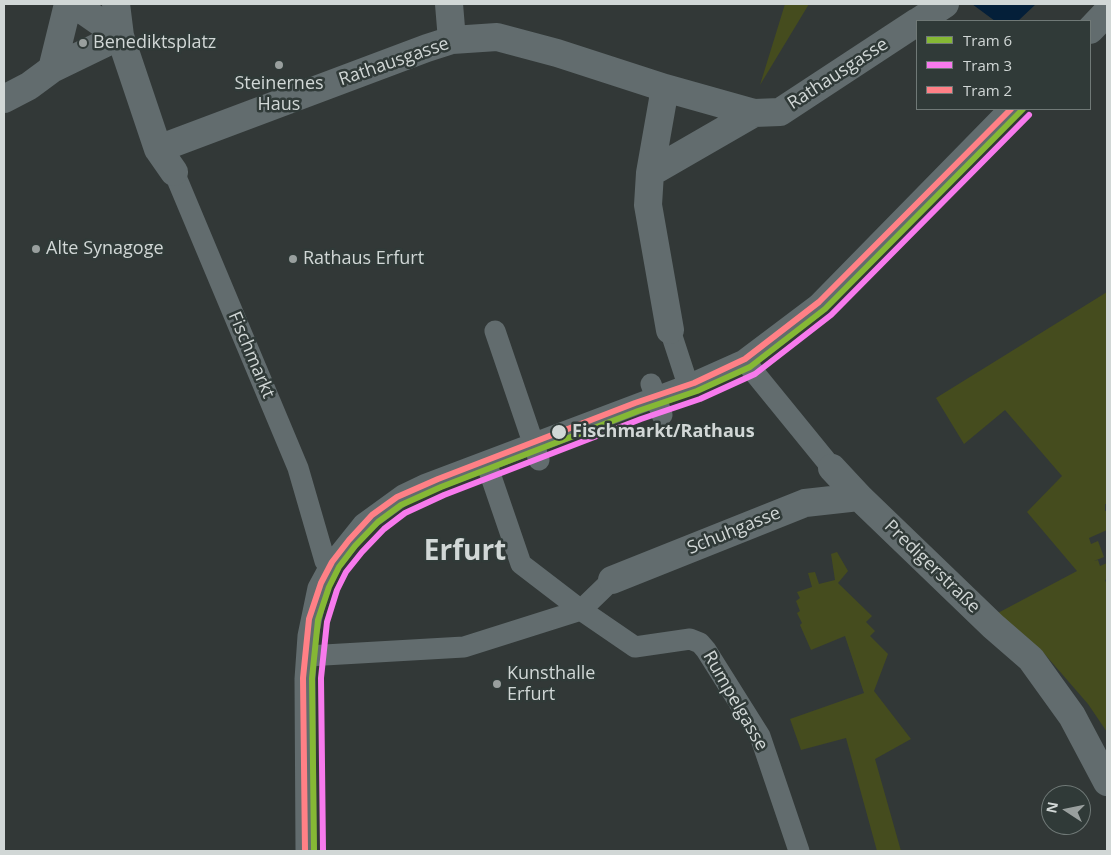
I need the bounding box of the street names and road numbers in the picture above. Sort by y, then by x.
street label: Rathausgasse [336,33,452,91]
street label: Rathausgasse [784,34,892,114]
street label: Fischmarkt [223,308,279,402]
street label: Schuhgasse [684,503,784,559]
street label: Predigerstraße [880,516,984,618]
street label: Rumpelgasse [698,647,772,755]

